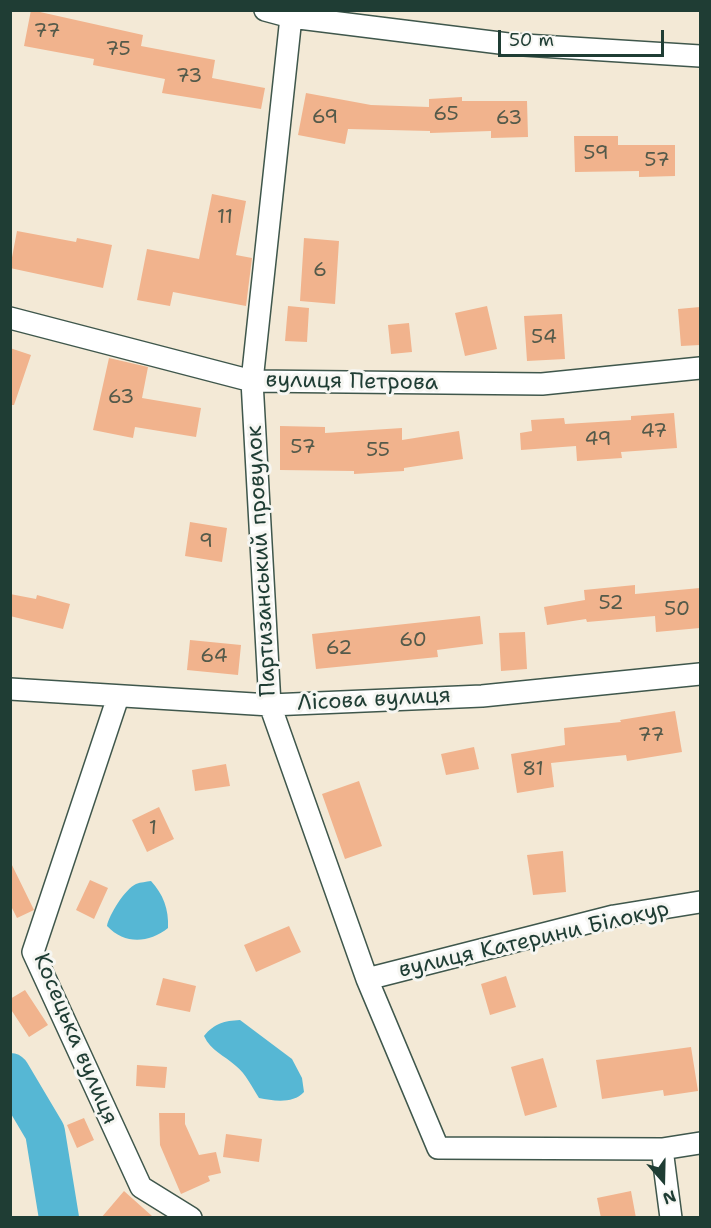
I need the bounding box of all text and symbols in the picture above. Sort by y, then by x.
scale bar [501,18,668,56]
house number: 77 [34,20,60,44]
text: 50 m [509,28,554,52]
house number: 75 [105,38,131,62]
house number: 73 [176,65,202,89]
house number: 65 [433,103,459,127]
house number: 69 [312,106,338,130]
house number: 63 [496,107,522,131]
house number: 59 [583,142,609,166]
house number: 57 [644,149,670,173]
house number: 11 [217,206,233,230]
house number: 6 [313,259,327,283]
house number: 54 [531,326,557,350]
street label: вулиця Петрова [265,367,439,397]
house number: 63 [108,386,134,410]
house number: 47 [641,420,667,444]
street label: Партизанський провулок [242,425,282,697]
house number: 49 [584,428,612,452]
house number: 57 [290,436,316,460]
house number: 55 [366,439,390,463]
house number: 9 [199,530,213,554]
house number: 52 [598,592,624,616]
house number: 50 [664,598,690,622]
house number: 60 [399,629,427,653]
house number: 62 [326,637,352,661]
house number: 64 [200,645,228,669]
street label: Лісова вулиця [297,683,451,717]
house number: 77 [638,724,664,748]
house number: 81 [522,758,544,782]
house number: 1 [149,817,157,841]
street label: вулиця Катерини Білокур [396,896,672,984]
street label: Косецька вулиця [27,950,123,1128]
north arrow [633,1150,693,1210]
text: N [660,1185,679,1209]

